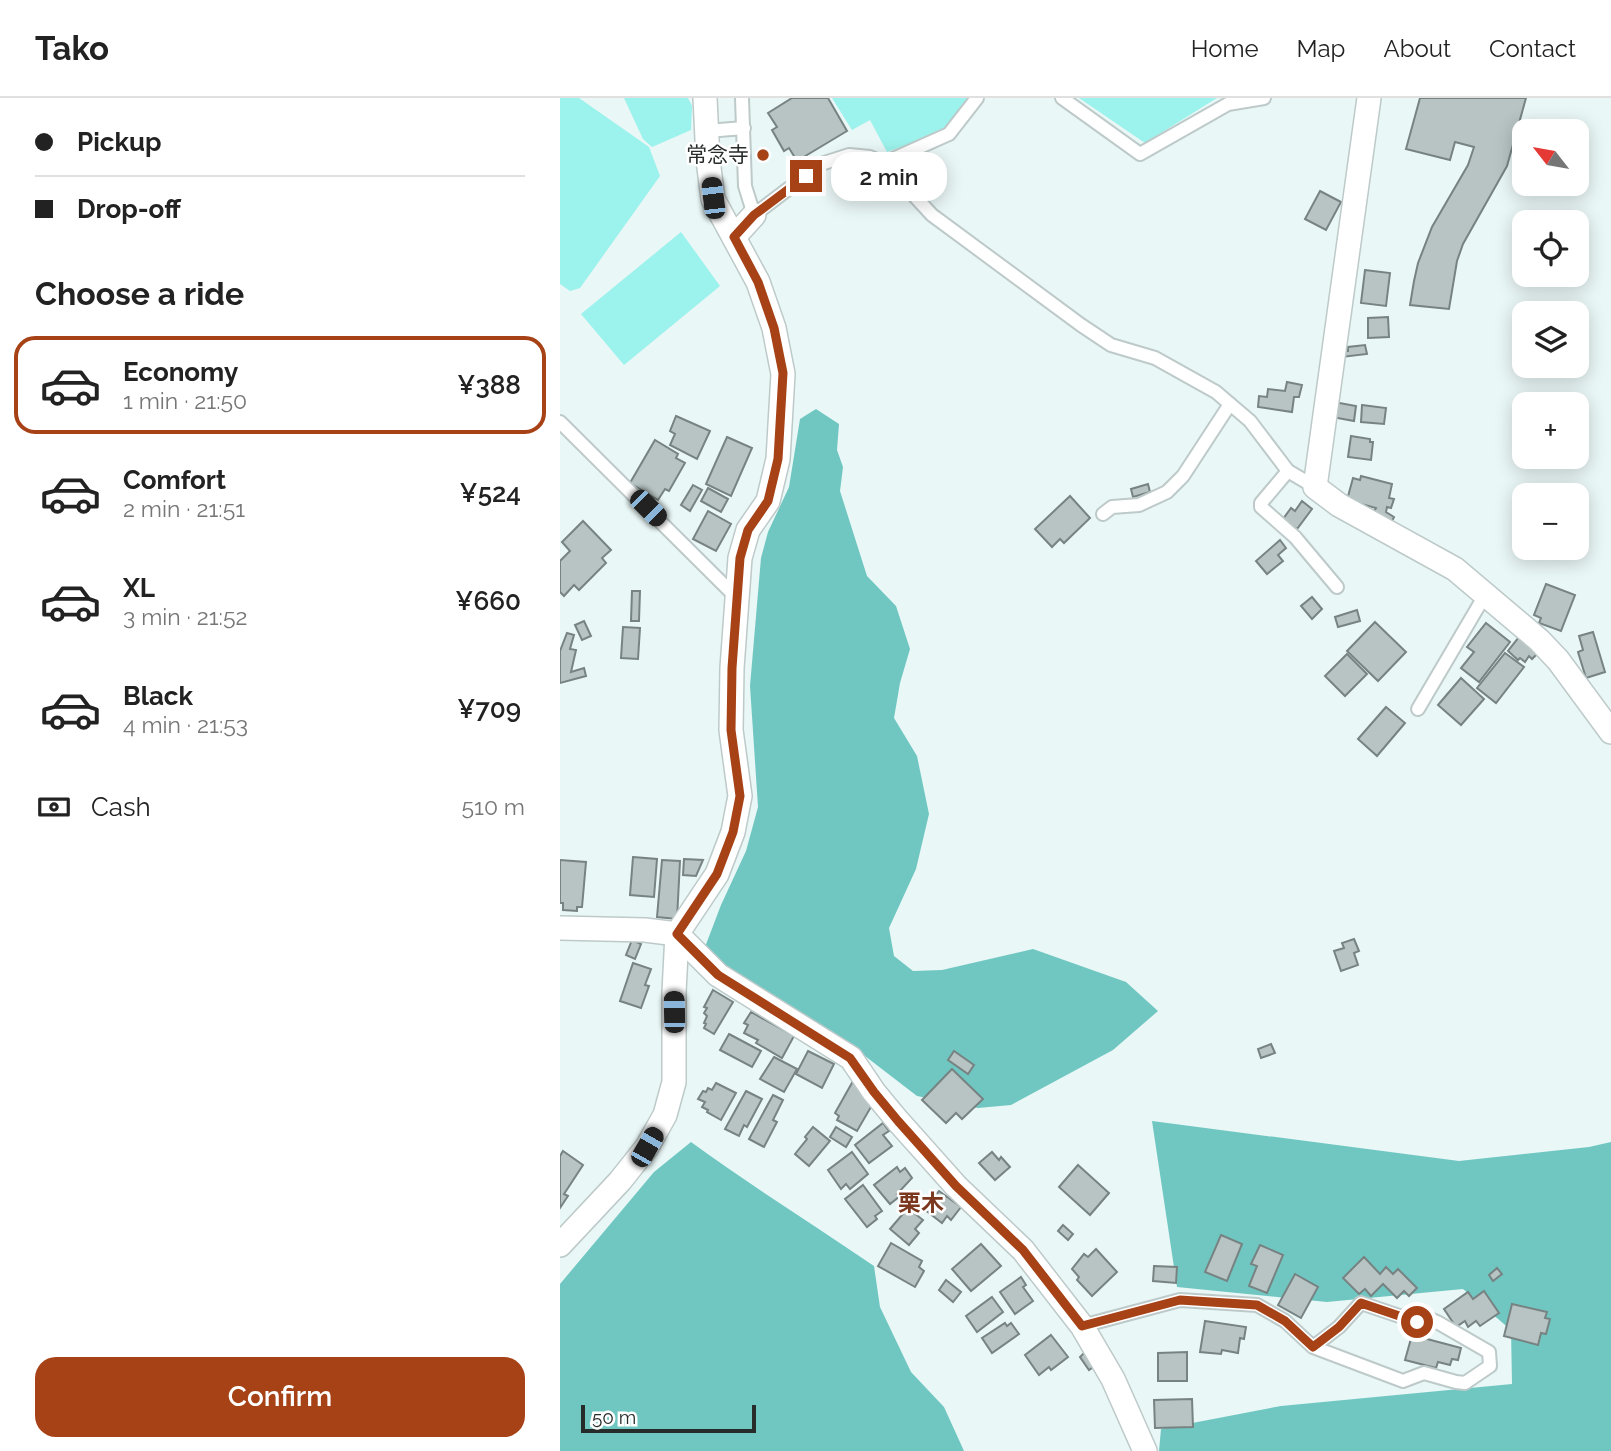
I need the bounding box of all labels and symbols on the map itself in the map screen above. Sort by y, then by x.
north arrow [1512,119,1589,196]
place label: 常念寺 [686,142,749,167]
marker: 常念寺 [755,147,771,163]
callout: 2 min [830,152,946,200]
route end [790,160,822,192]
car [701,176,726,220]
car [626,486,671,530]
car [664,991,685,1033]
car [628,1124,667,1170]
district label: 栗木 [898,1189,944,1216]
route start [1401,1306,1433,1338]
scale bar [581,1402,756,1434]

